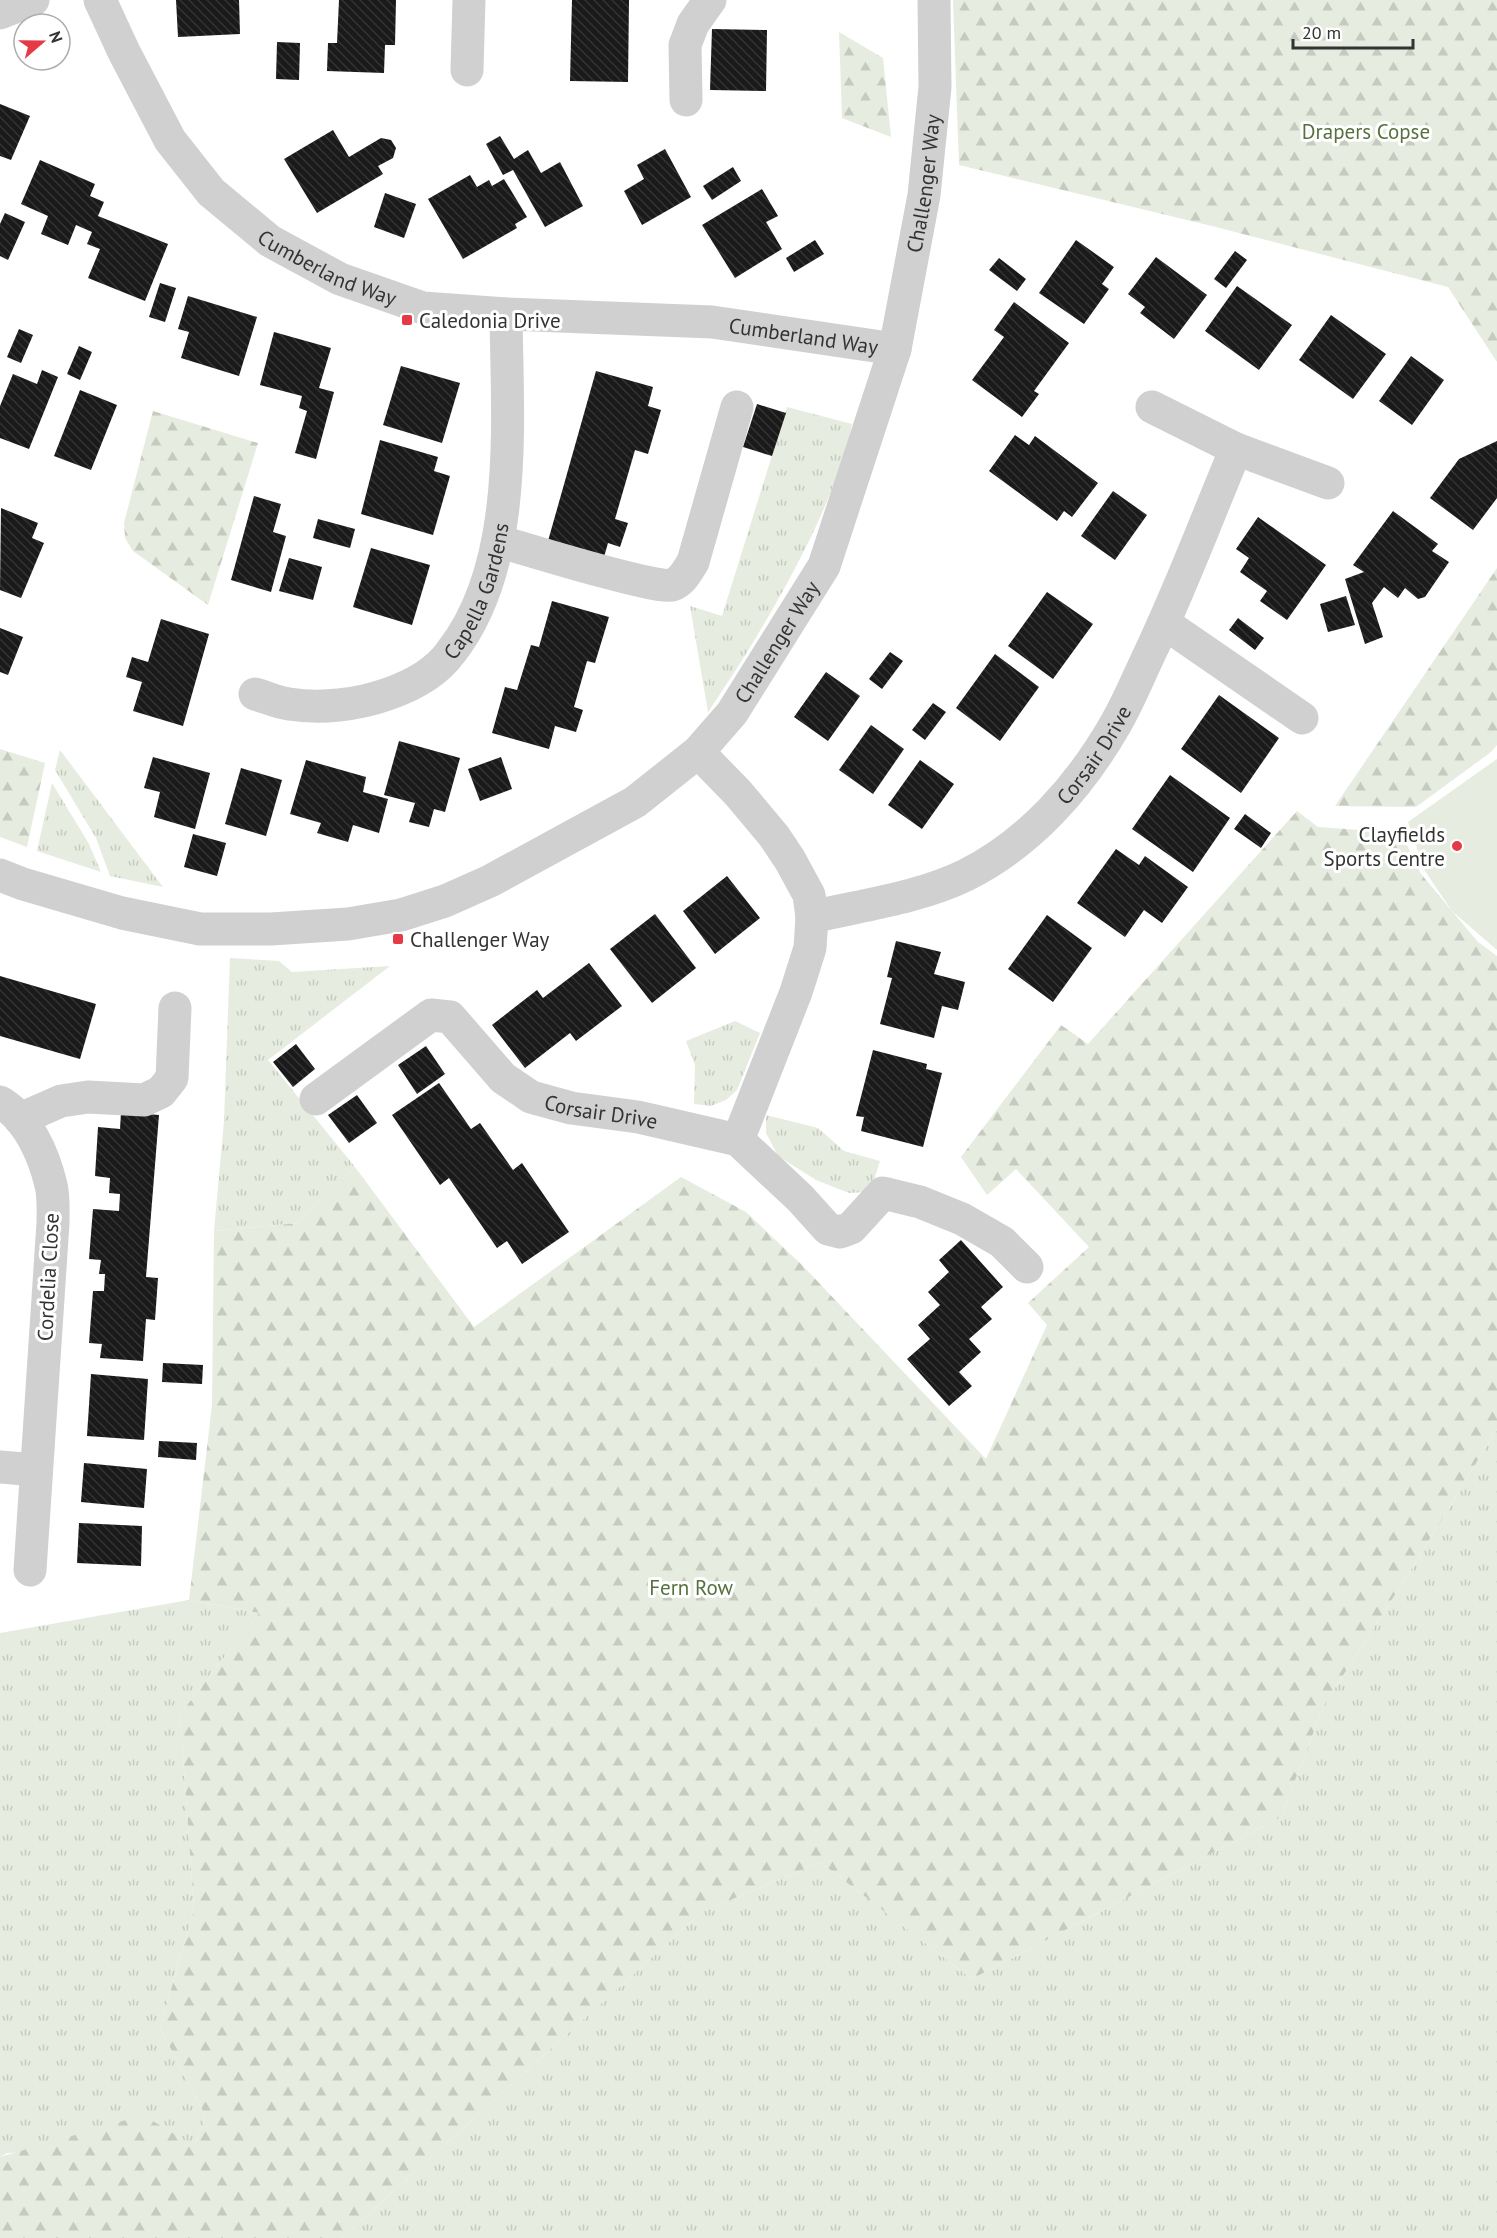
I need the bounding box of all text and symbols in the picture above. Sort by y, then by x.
north arrow [12,12,72,72]
scale bar [1293,12,1413,50]
text: 20 m [1302,21,1341,44]
text: N [45,29,67,45]
street label: Challenger Way [900,113,946,255]
park label: Drapers Copse [1302,118,1430,145]
street label: Cumberland Way [252,223,400,311]
place label: Caledonia Drive [419,307,561,334]
street label: Cumberland Way [727,311,880,360]
marker: Caledonia Drive [400,313,414,327]
street label: Capella Gardens [437,521,514,665]
street label: Challenger Way [728,575,825,708]
street label: Corsair Drive [1050,701,1137,810]
place label: Clayfields Sports Centre [1324,821,1445,872]
marker: Clayfields Sports Centre [1450,839,1464,853]
place label: Challenger Way [410,926,550,953]
marker: Challenger Way [391,932,405,946]
street label: Corsair Drive [542,1088,660,1135]
street label: Cordelia Close [31,1212,65,1342]
park label: Fern Row [649,1574,733,1601]

